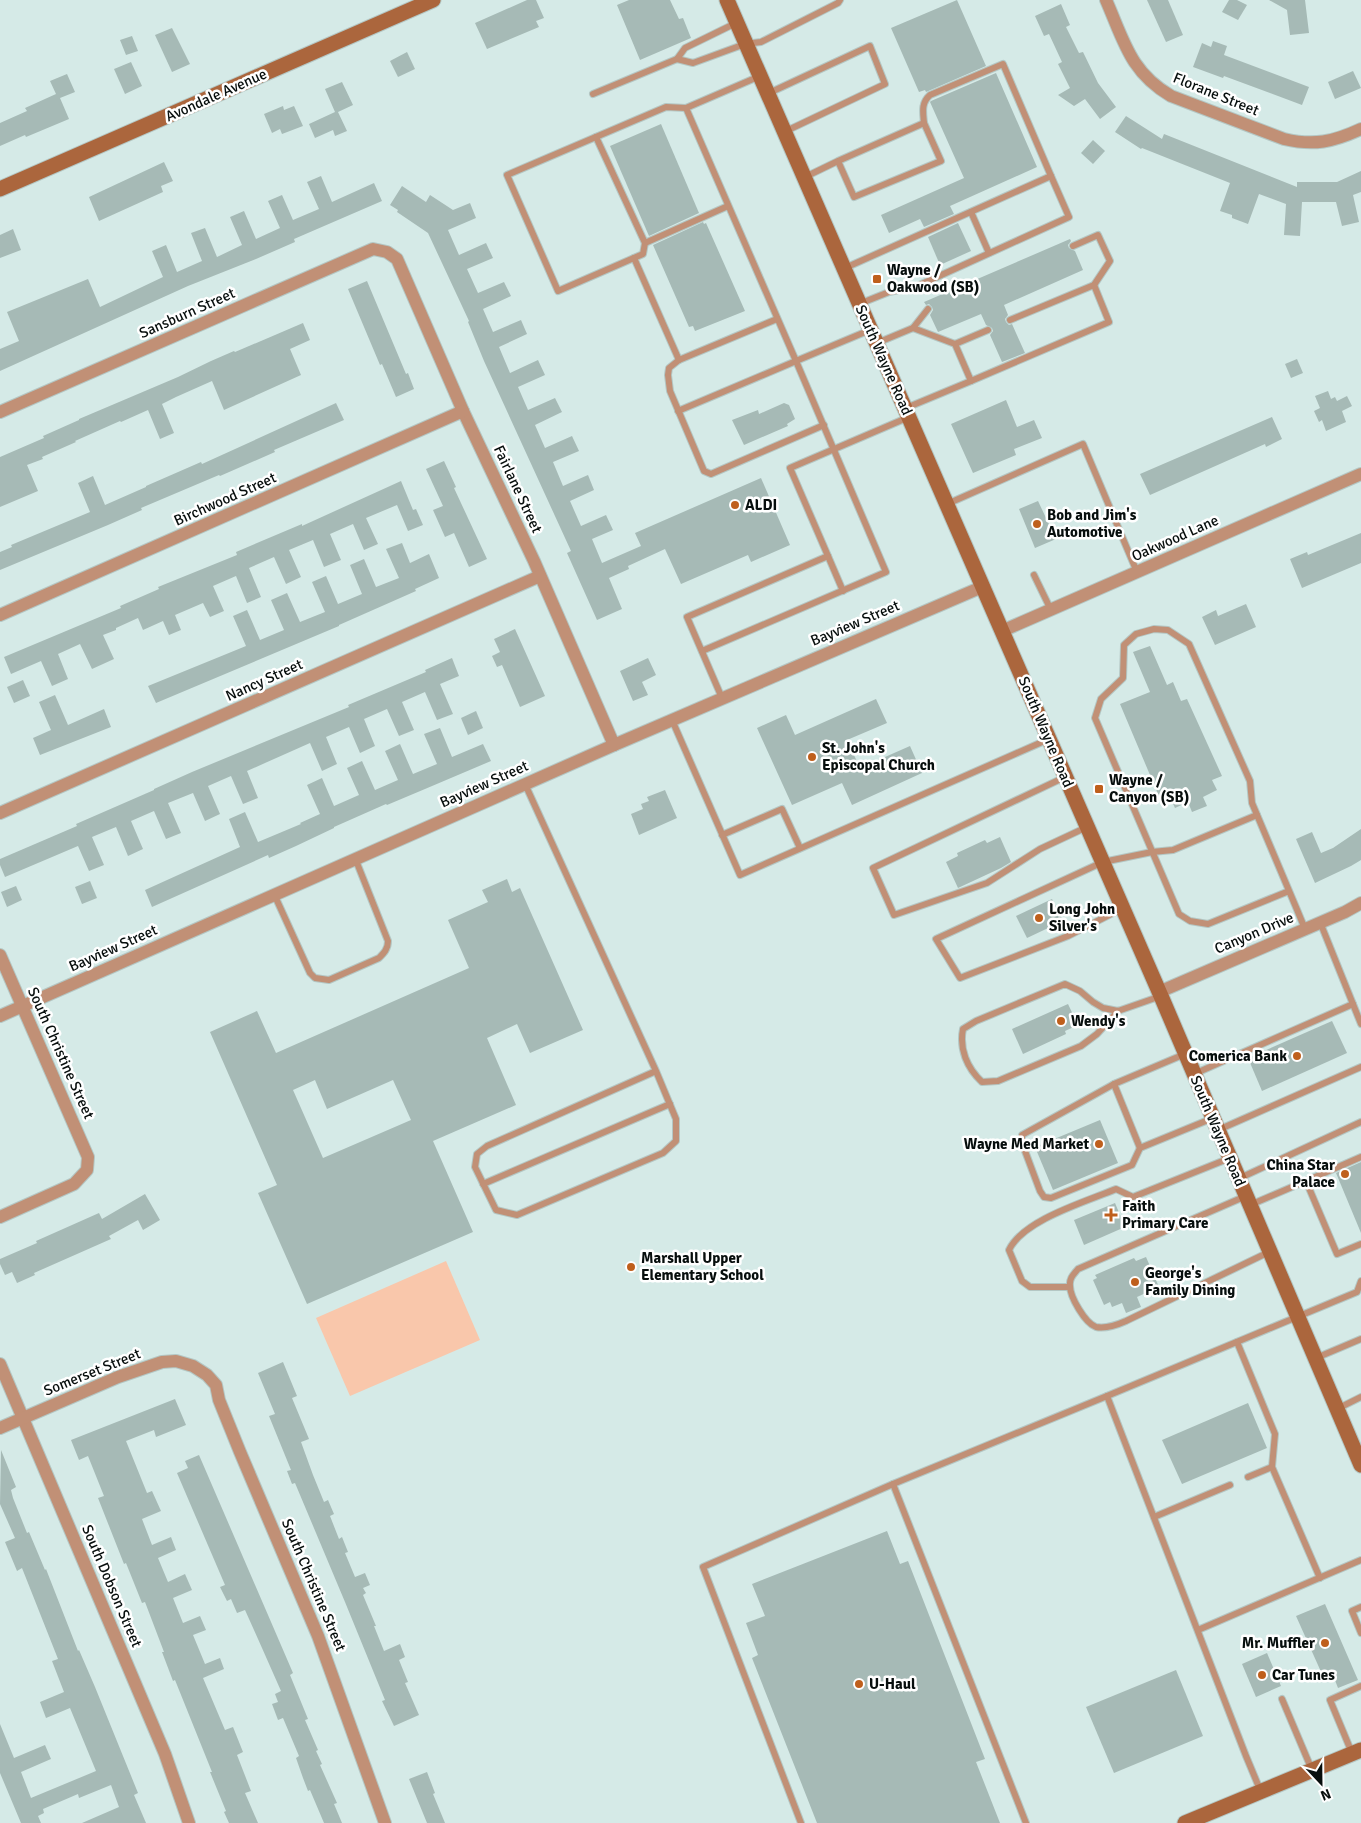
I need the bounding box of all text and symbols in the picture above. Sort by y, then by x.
street label: Avondale Avenue [163,65,269,125]
street label: Florane Street [1170,69,1262,119]
place label: Wayne / Oakwood (SB) [887,261,979,296]
marker: Wayne / Oakwood (SB) [871,273,883,285]
street label: Sansburn Street [136,284,238,342]
street label: South Wayne Road [852,302,916,418]
street label: Fairlane Street [490,442,546,536]
street label: Birchwood Street [171,468,279,530]
place label: ALDI [745,496,777,514]
marker: ALDI [729,499,741,511]
place label: Bob and Jim's Automotive [1047,506,1137,541]
street label: Oakwood Lane [1129,511,1221,565]
marker: Bob and Jim's Automotive [1031,518,1043,530]
street label: Bayview Street [808,596,902,650]
street label: Nancy Street [223,655,305,705]
street label: South Wayne Road [1015,674,1078,790]
place label: St. John's Episcopal Church [822,739,935,774]
marker: St. John's Episcopal Church [806,751,818,763]
street label: Bayview Street [437,757,531,811]
place label: Wayne / Canyon (SB) [1109,771,1189,806]
marker: Wayne / Canyon (SB) [1093,783,1105,795]
place label: Long John Silver's [1049,900,1115,935]
street label: Canyon Drive [1212,908,1296,958]
marker: Long John Silver's [1033,912,1045,924]
street label: Bayview Street [66,921,160,975]
street label: South Christine Street [24,984,98,1122]
place label: Wendy's [1071,1012,1126,1030]
marker: Wendy's [1055,1015,1067,1027]
place label: Comerica Bank [1189,1047,1287,1065]
marker: Comerica Bank [1291,1050,1303,1062]
street label: South Wayne Road [1187,1073,1250,1189]
place label: Wayne Med Market [964,1135,1089,1153]
marker: Wayne Med Market [1093,1138,1105,1150]
place label: China Star Palace [1266,1156,1335,1191]
marker: China Star Palace [1339,1168,1351,1180]
place label: Faith Primary Care [1122,1197,1208,1232]
marker: Faith Primary Care [1104,1208,1118,1222]
place label: Marshall Upper Elementary School [641,1249,764,1284]
marker: Marshall Upper Elementary School [625,1261,637,1273]
place label: George's Family Dining [1145,1264,1235,1299]
marker: George's Family Dining [1129,1276,1141,1288]
street label: Somerset Street [41,1344,143,1400]
street label: South Christine Street [278,1516,350,1654]
street label: South Dobson Street [78,1522,146,1650]
place label: Mr. Muffler [1242,1634,1315,1652]
marker: Mr. Muffler [1319,1637,1331,1649]
place label: Car Tunes [1272,1666,1335,1684]
marker: Car Tunes [1256,1669,1268,1681]
place label: U-Haul [869,1675,916,1693]
marker: U-Haul [853,1678,865,1690]
north arrow [1296,1758,1346,1808]
text: N [1318,1785,1333,1804]

